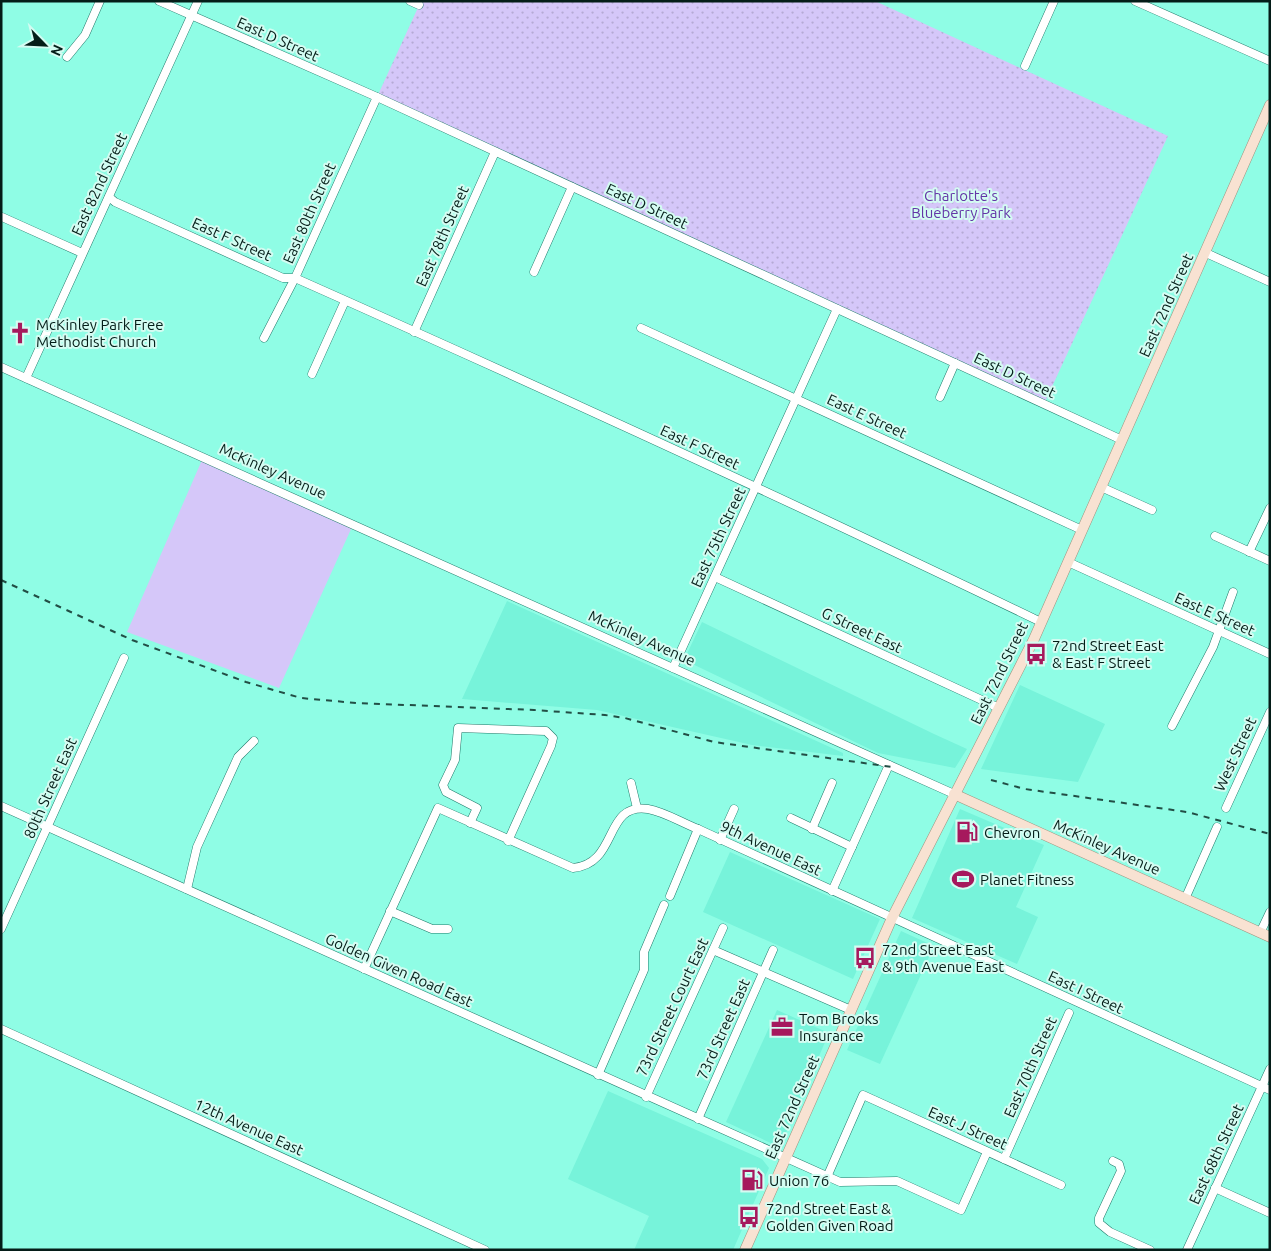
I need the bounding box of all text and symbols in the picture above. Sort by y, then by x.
street label: East D Street [234,13,322,65]
north arrow [20,20,70,70]
text: N [47,42,66,58]
street label: East 82nd Street [68,130,130,238]
street label: East 80th Street [279,160,339,266]
street label: East D Street [604,180,690,232]
street label: East 78th Street [412,183,472,289]
park label: Charlotte's Blueberry Park [911,187,1011,221]
street label: East F Street [190,214,274,264]
street label: East 72nd Street [1136,251,1196,359]
place label: McKinley Park Free Methodist Church [36,316,164,350]
church icon: McKinley Park Free Methodist Church [7,320,33,346]
street label: East D Street [972,349,1058,401]
street label: East E Street [825,390,910,442]
street label: East F Street [658,421,742,473]
street label: McKinley Avenue [217,440,329,502]
street label: East 75th Street [687,484,749,590]
street label: East E Street [1172,589,1258,639]
street label: G Street East [819,604,905,656]
street label: McKinley Avenue [586,607,698,669]
street label: East 72nd Street [967,619,1031,727]
place label: 72nd Street East & East F Street [1052,637,1164,671]
bus stop icon: 72nd Street East & East F Street [1023,641,1049,667]
street label: West Street [1210,714,1260,794]
street label: 80th Street East [20,735,80,841]
street label: McKinley Avenue [1051,816,1163,878]
street label: 9th Avenue East [718,817,824,879]
fuel station icon: Chevron [954,819,980,845]
place label: Chevron [984,824,1040,841]
sports icon: Planet Fitness [950,866,976,892]
place label: Planet Fitness [980,871,1074,888]
street label: Golden Given Road East [323,930,475,1010]
street label: 73rd Street Court East [633,935,711,1079]
place label: 72nd Street East & 9th Avenue East [882,941,1004,975]
bus stop icon: 72nd Street East & 9th Avenue East [852,945,878,971]
street label: East I Street [1046,967,1126,1017]
street label: 73rd Street East [693,976,753,1082]
place label: Tom Brooks Insurance [799,1010,879,1044]
office icon: Tom Brooks Insurance [769,1014,795,1040]
street label: East 70th Street [1000,1014,1060,1120]
street label: East 72nd Street [762,1053,822,1161]
street label: 12th Avenue East [192,1095,306,1159]
street label: East 68th Street [1185,1101,1247,1207]
street label: East J Street [926,1103,1010,1153]
fuel station icon: Union 76 [739,1167,765,1193]
place label: Union 76 [769,1172,829,1189]
place label: 72nd Street East & Golden Given Road [766,1200,893,1234]
bus stop icon: 72nd Street East & Golden Given Road [736,1204,762,1230]

